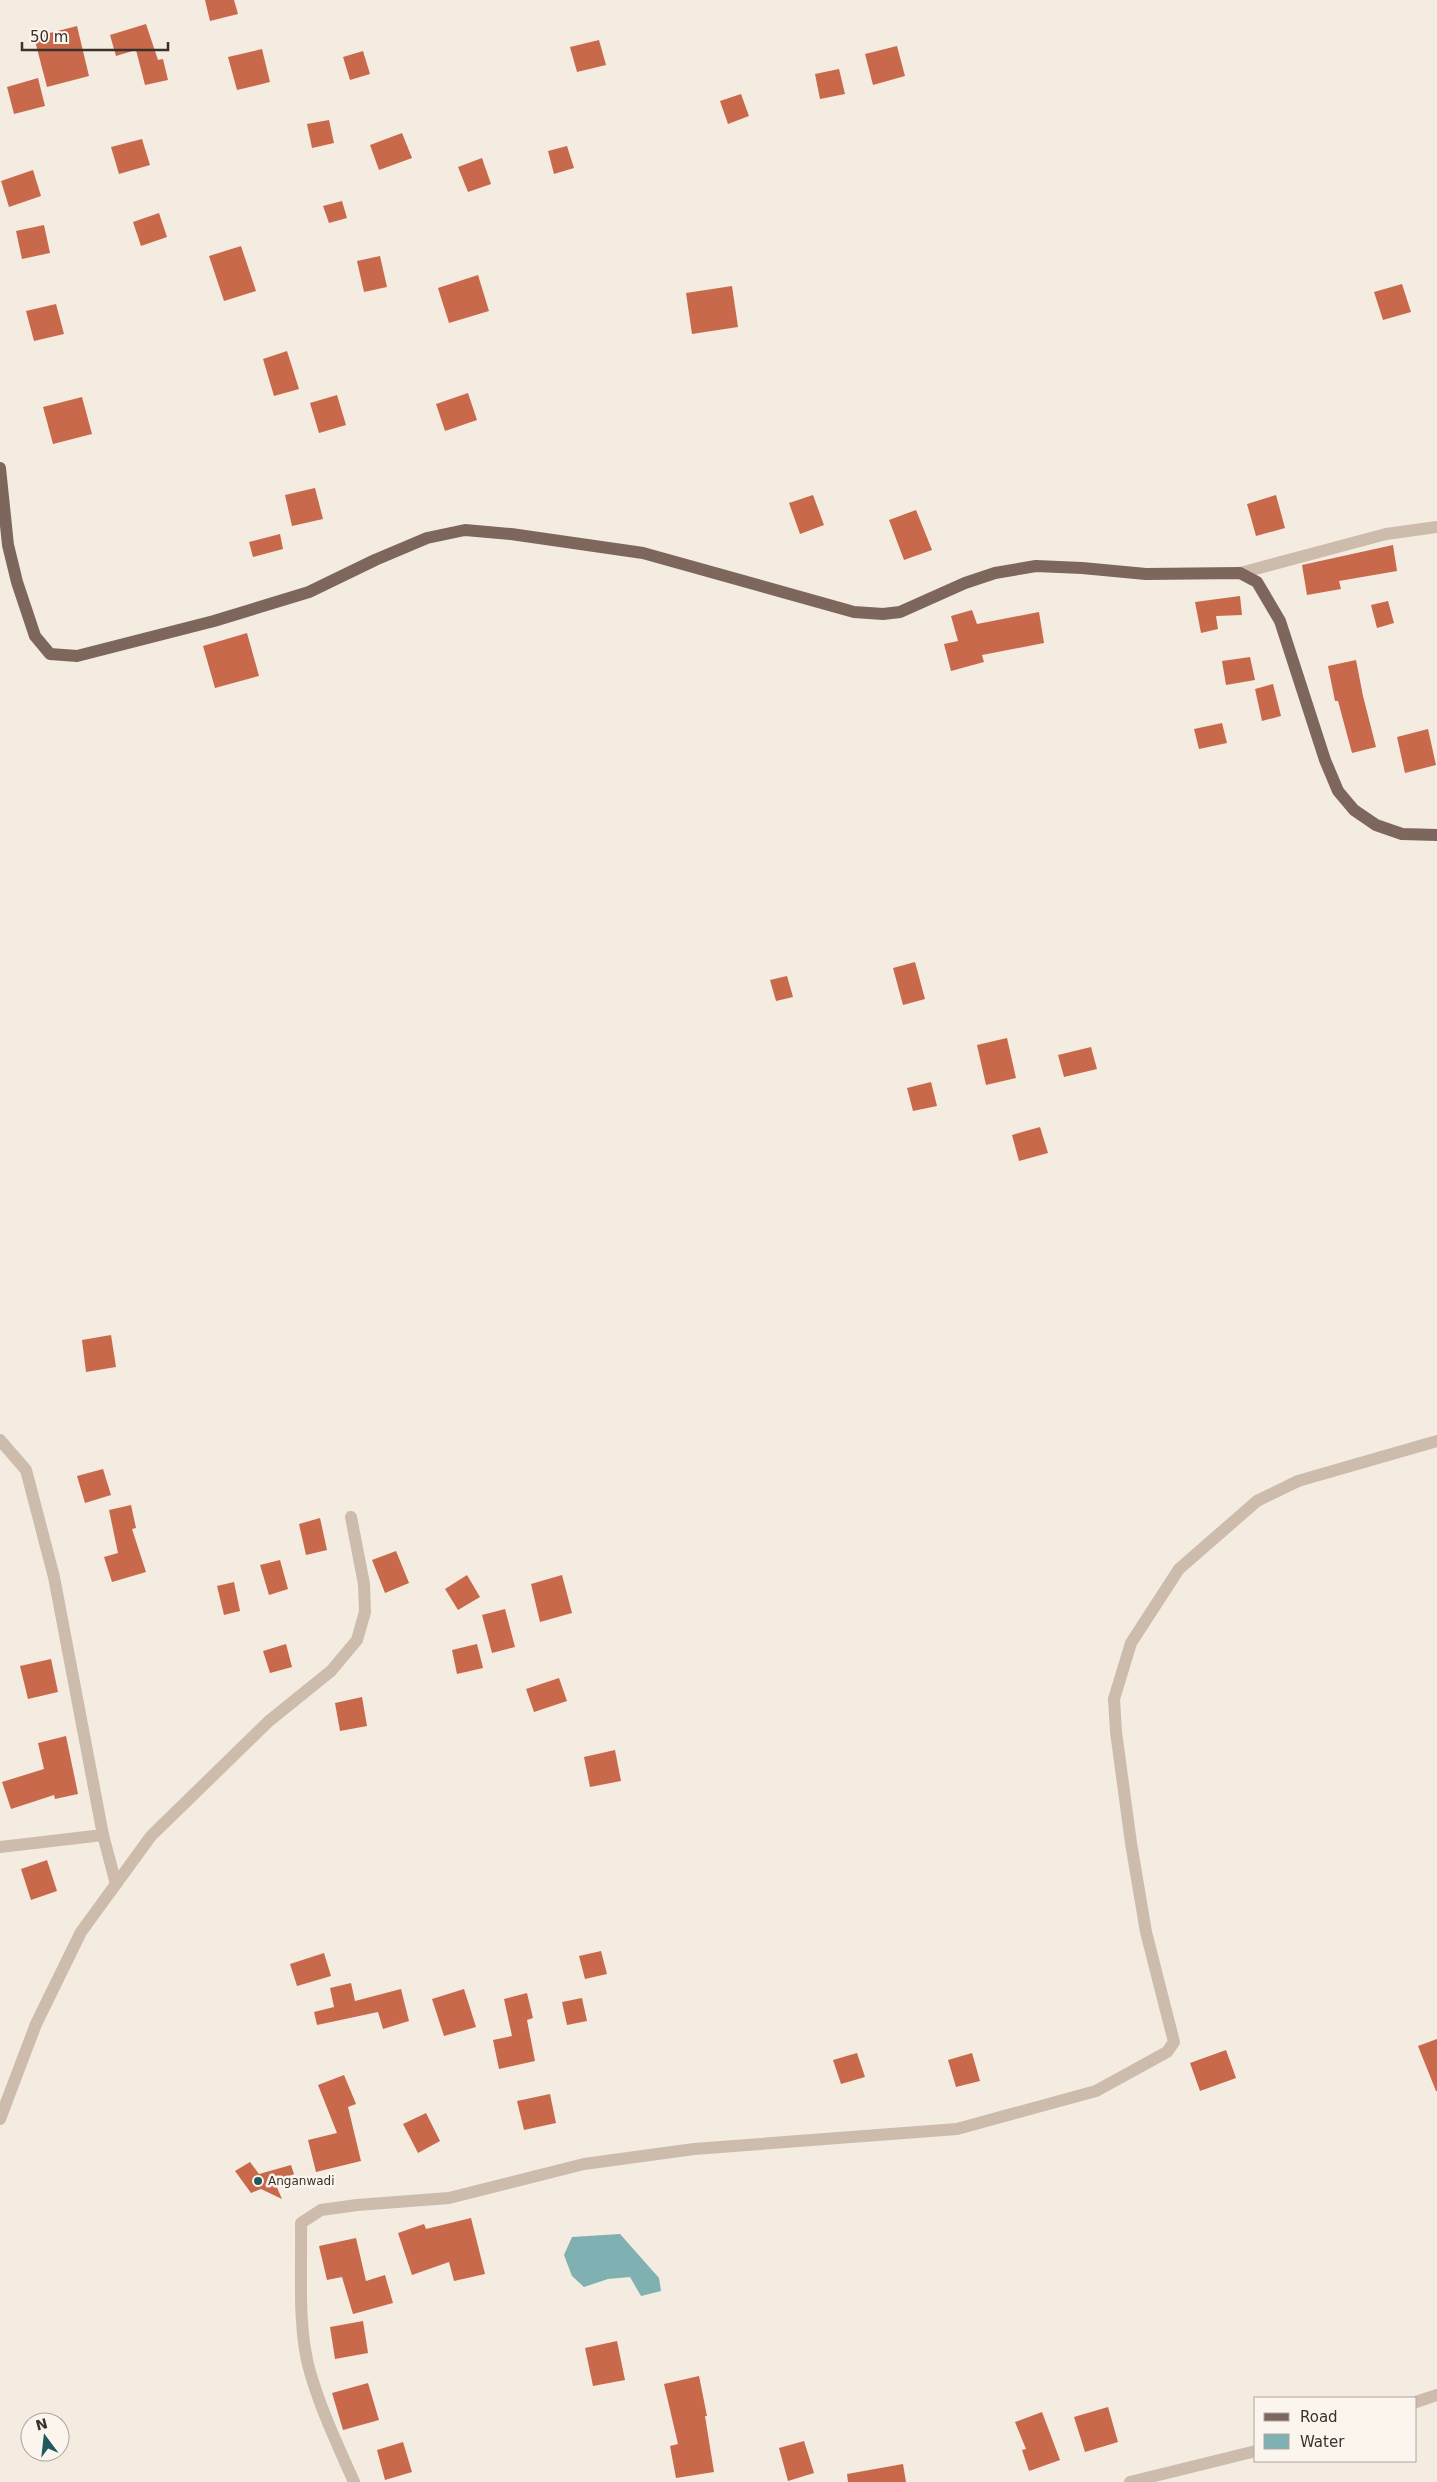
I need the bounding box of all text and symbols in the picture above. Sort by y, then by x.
scale bar [22,20,169,52]
text: 50 m [30,28,68,46]
place label: Anganwadi [268,2174,335,2188]
marker: Anganwadi [252,2175,264,2187]
legend [1254,2397,1417,2462]
text: Road [1300,2408,1338,2426]
north arrow [20,2412,70,2462]
text: N [34,2415,49,2434]
text: Water [1300,2433,1345,2451]

